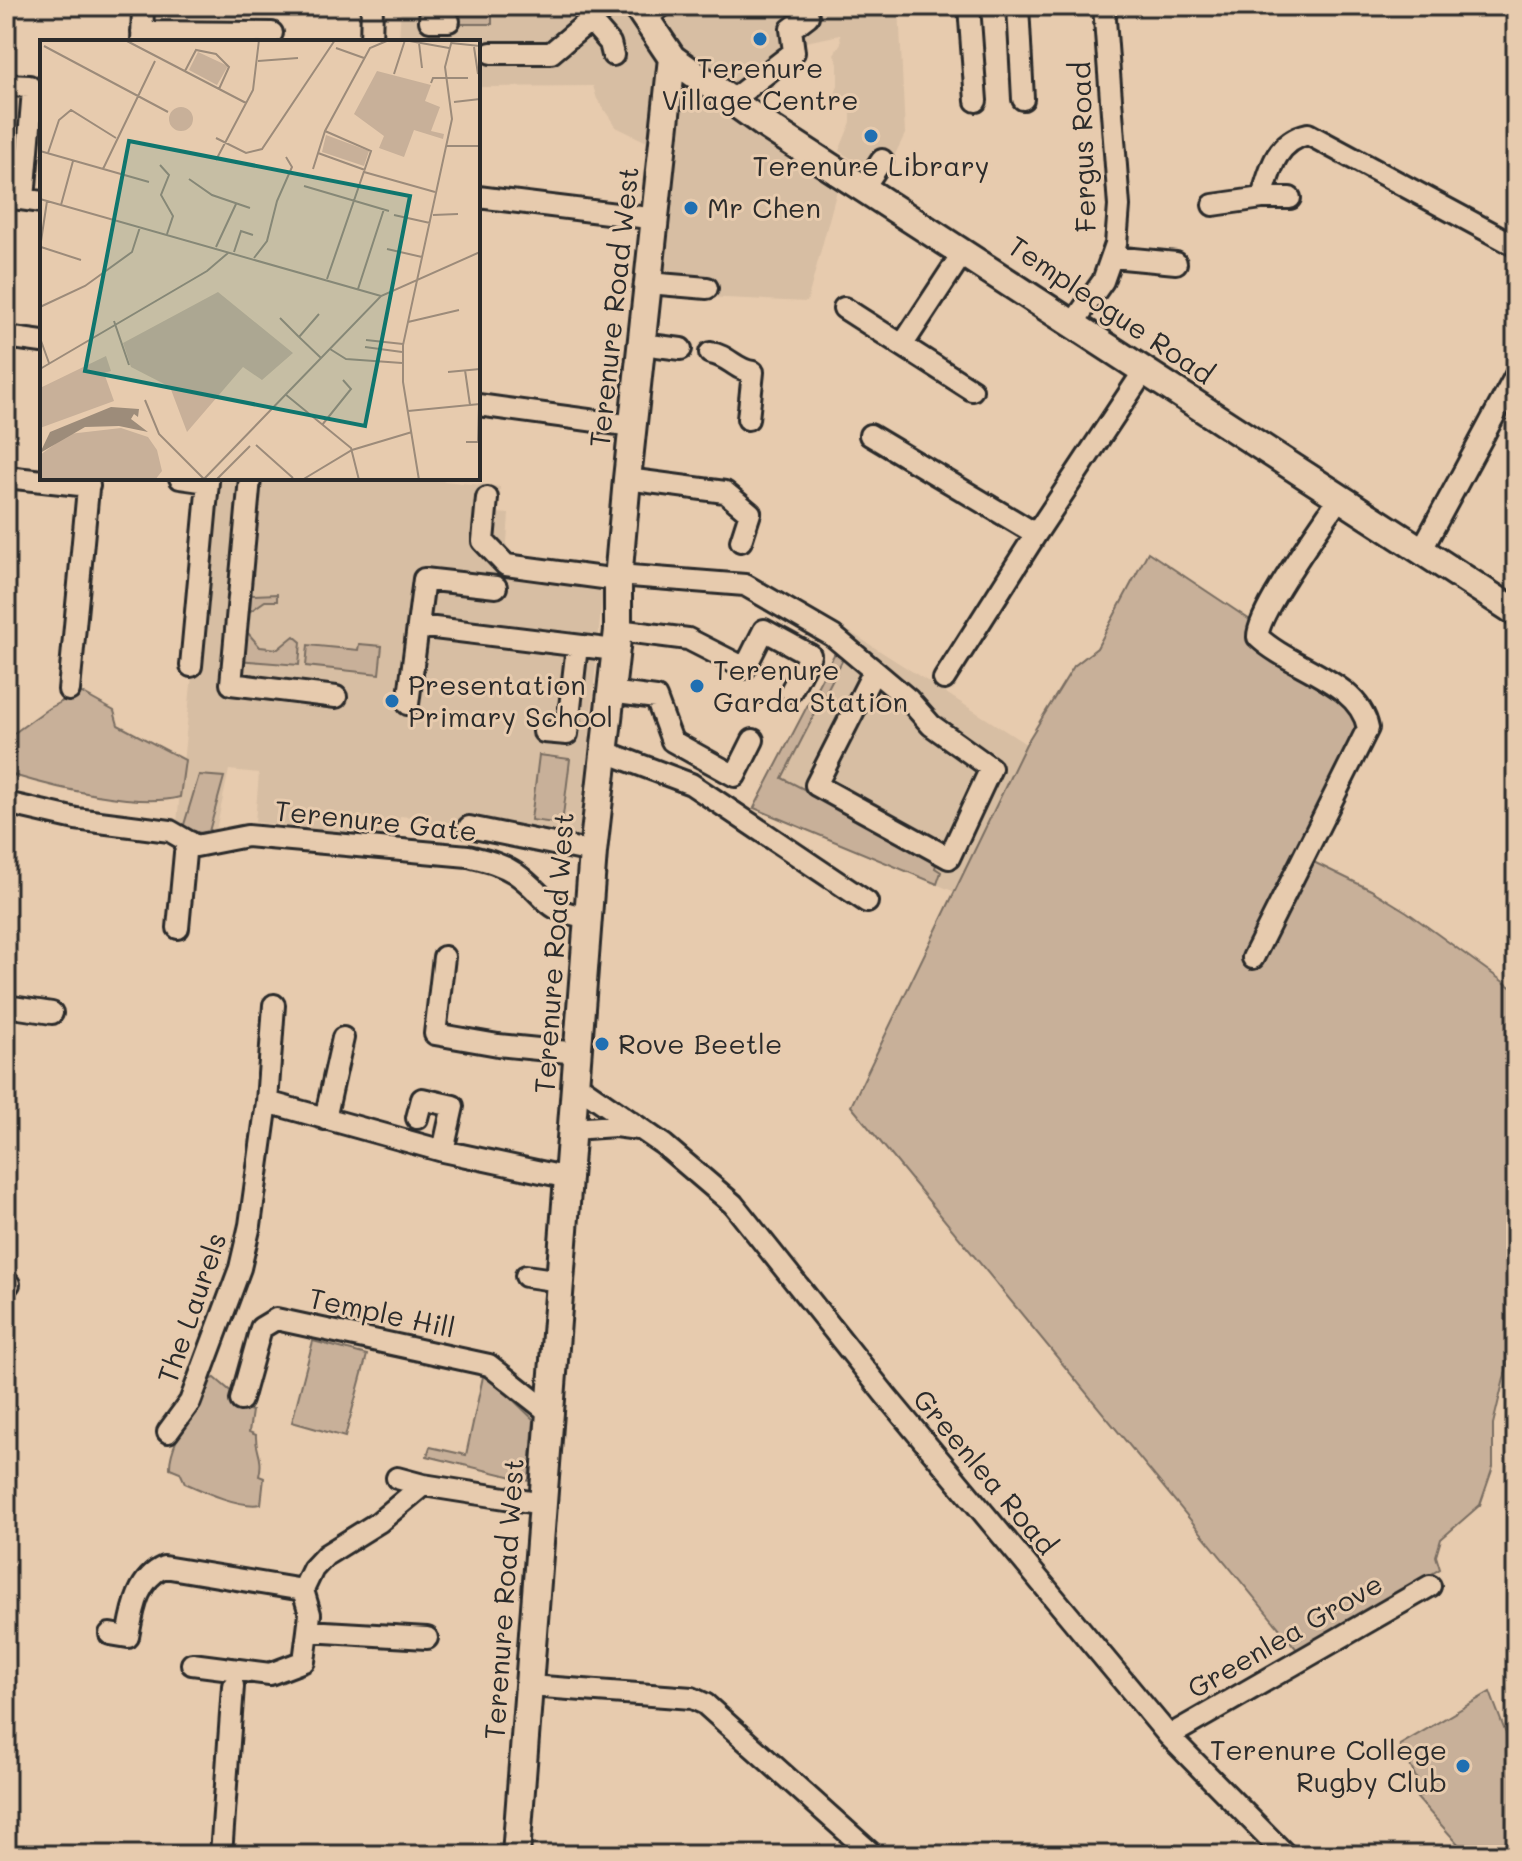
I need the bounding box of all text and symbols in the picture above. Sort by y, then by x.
marker: Terenure Village Centre [751,30,769,48]
inset map [40,40,480,480]
place label: Terenure Village Centre [661,49,859,117]
street label: Fergus Road [1061,61,1103,233]
marker: Terenure Library [862,127,880,145]
place label: Terenure Library [753,147,989,183]
street label: Terenure Road West [580,165,646,449]
place label: Mr Chen [707,189,821,225]
marker: Mr Chen [682,199,700,217]
street label: Templeogue Road [1002,227,1222,392]
place label: Terenure Garda Station [713,651,908,719]
place label: Presentation Primary School [408,666,613,734]
marker: Terenure Garda Station [688,677,706,695]
marker: Presentation Primary School [383,692,401,710]
street label: Terenure Gate [273,791,479,849]
street label: Terenure Road West [525,811,581,1095]
place label: Rove Beetle [618,1025,782,1061]
marker: Rove Beetle [593,1035,611,1053]
street label: The Laurels [148,1227,234,1388]
street label: Temple Hill [306,1279,459,1345]
street label: Greenlea Road [906,1381,1066,1562]
street label: Terenure Road West [475,1457,531,1741]
street label: Greenlea Grove [1181,1565,1388,1706]
place label: Terenure College Rugby Club [1210,1731,1447,1799]
marker: Terenure College Rugby Club [1454,1757,1472,1775]

